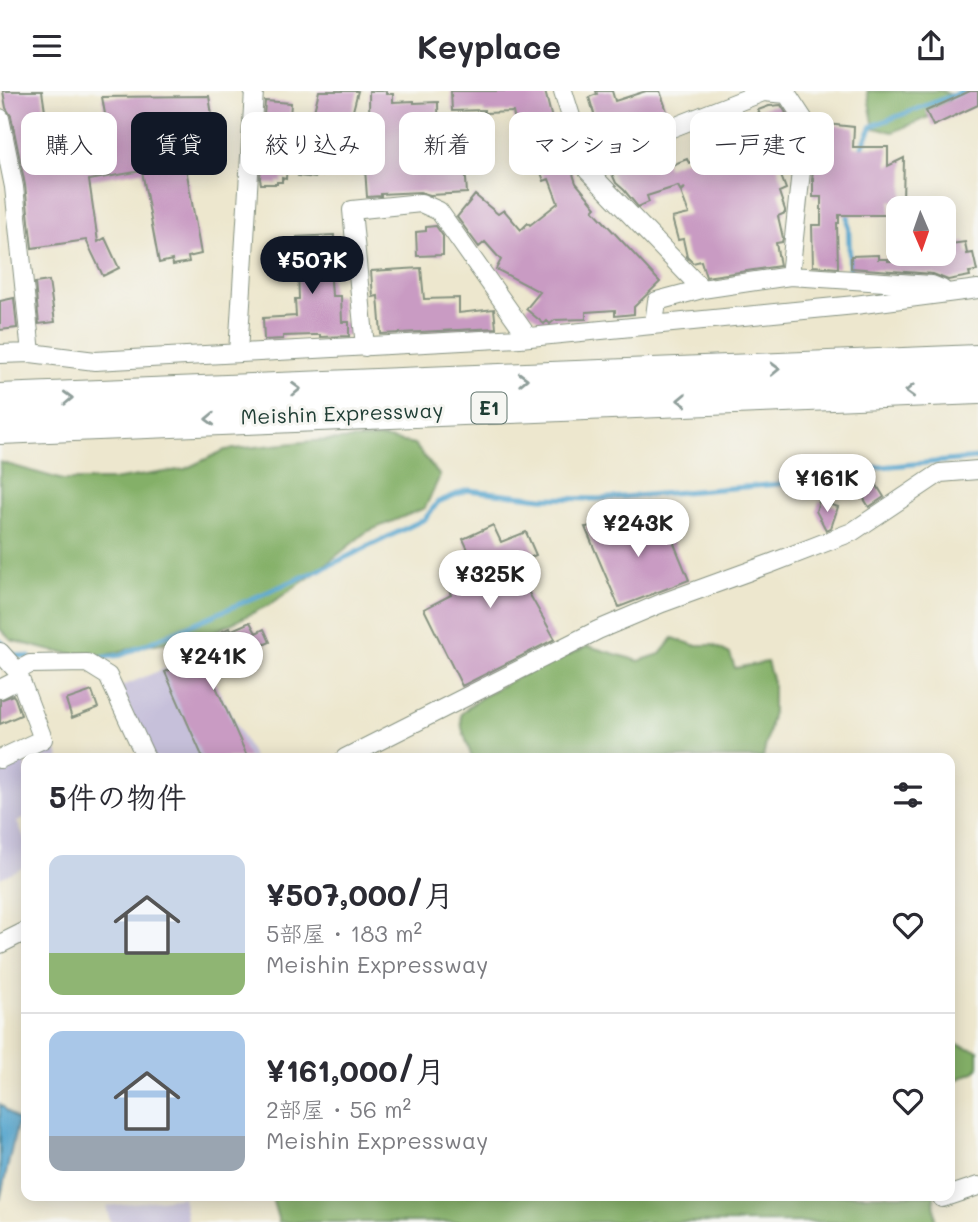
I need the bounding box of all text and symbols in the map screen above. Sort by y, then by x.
text: Keyplace [417,25,561,67]
icon: menu [28,27,66,65]
icon: share [912,27,950,65]
chip: 購入 [21,112,117,175]
chip: 賃貸 [131,112,227,175]
chip: 絞り込み [241,112,385,175]
chip: 新着 [399,112,495,175]
chip: マンション [509,112,676,175]
chip: 一戸建て [690,112,834,175]
north arrow [886,196,956,266]
map controls [886,196,956,266]
pin: ¥507K [263,237,361,296]
text: ¥507K [276,244,348,274]
one-way arrow [769,362,780,377]
one-way arrow [518,372,529,387]
one-way arrow [290,381,301,396]
one-way arrow [904,383,915,398]
one-way arrow [63,390,74,405]
road number: E1 [472,393,506,423]
one-way arrow [677,393,688,408]
street label: Meishin Expressway [240,395,444,430]
one-way arrow [205,412,216,427]
pin: ¥161K [778,455,876,514]
text: ¥161K [795,462,859,492]
pin: ¥243K [589,499,687,559]
text: ¥243K [602,507,674,537]
pin: ¥325K [441,551,539,610]
text: ¥325K [455,558,525,588]
pin: ¥241K [164,633,262,692]
text: ¥241K [179,640,247,670]
text: 5件の物件 [49,776,187,816]
icon: filters [889,776,927,814]
text: ¥507,000/月 [266,874,454,914]
icon: home [105,883,189,967]
icon: heart [889,906,927,944]
text: 5部屋 · 183 m² [266,918,422,948]
text: Meishin Expressway [266,949,488,979]
text: ¥161,000/月 [266,1050,445,1090]
icon: home [105,1059,189,1143]
icon: heart [889,1082,927,1120]
text: 2部屋 · 56 m² [266,1094,411,1124]
text: Meishin Expressway [266,1125,488,1155]

